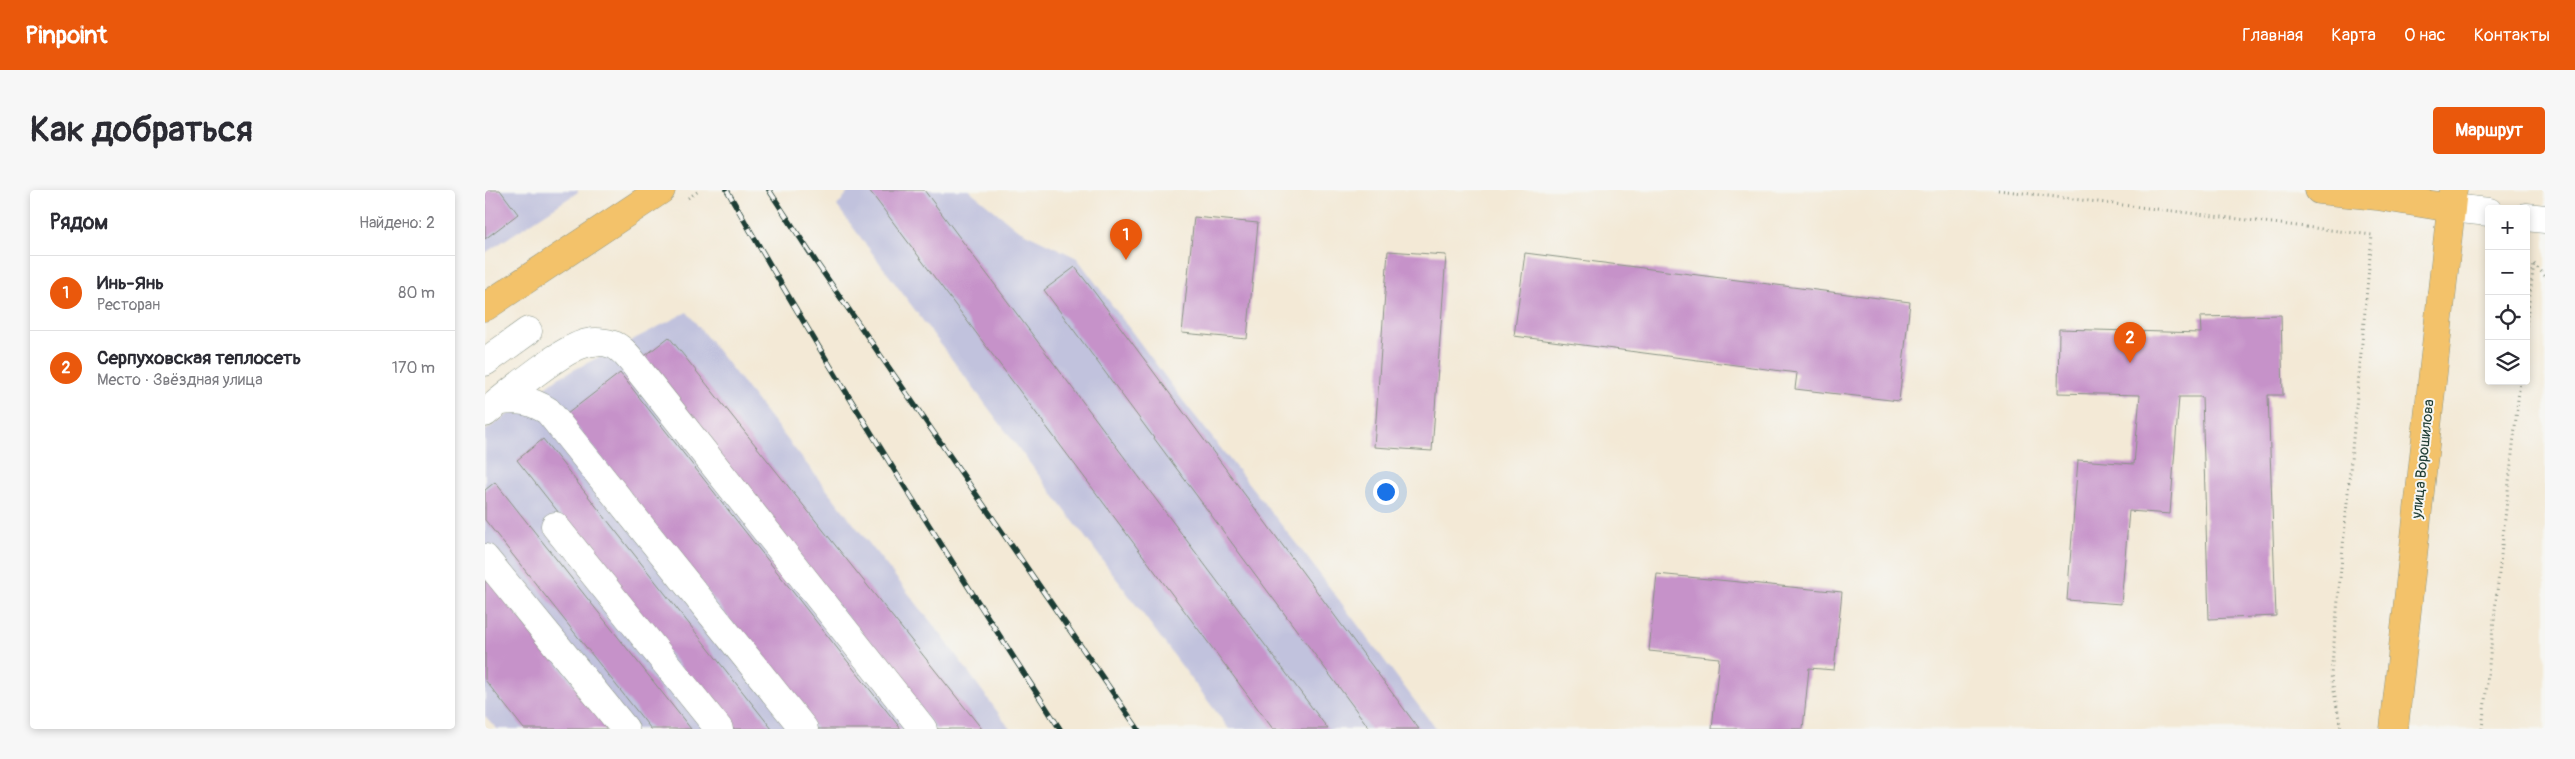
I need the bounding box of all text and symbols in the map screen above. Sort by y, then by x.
text: Pinpoint [25,21,107,50]
text: Главная [2242,24,2303,47]
text: Карта [2331,24,2376,47]
text: О нас [2404,24,2446,47]
text: Контакты [2474,24,2550,47]
button: Маршрут [2433,107,2545,154]
text: Как добраться [30,108,253,152]
map controls [2485,205,2530,385]
button: + [2485,205,2530,250]
text: Рядом [50,209,108,236]
text: Найдено: 2 [359,213,435,233]
pin: 1 [1110,219,1142,260]
button: − [2485,250,2530,295]
text: Инь-Янь [97,271,164,295]
text: 1 [63,283,69,303]
text: 80 m [398,283,435,303]
text: Ресторан [97,295,160,315]
button: locate [2485,295,2530,340]
pin: 2 [2114,322,2146,363]
button: layers [2485,340,2530,385]
text: Серпуховская теплосеть [97,346,301,370]
text: 2 [62,358,70,378]
text: 170 m [392,358,435,378]
text: Место · Звёздная улица [97,370,263,390]
street label: улица Ворошилова [2407,398,2439,521]
your location [1373,479,1399,505]

